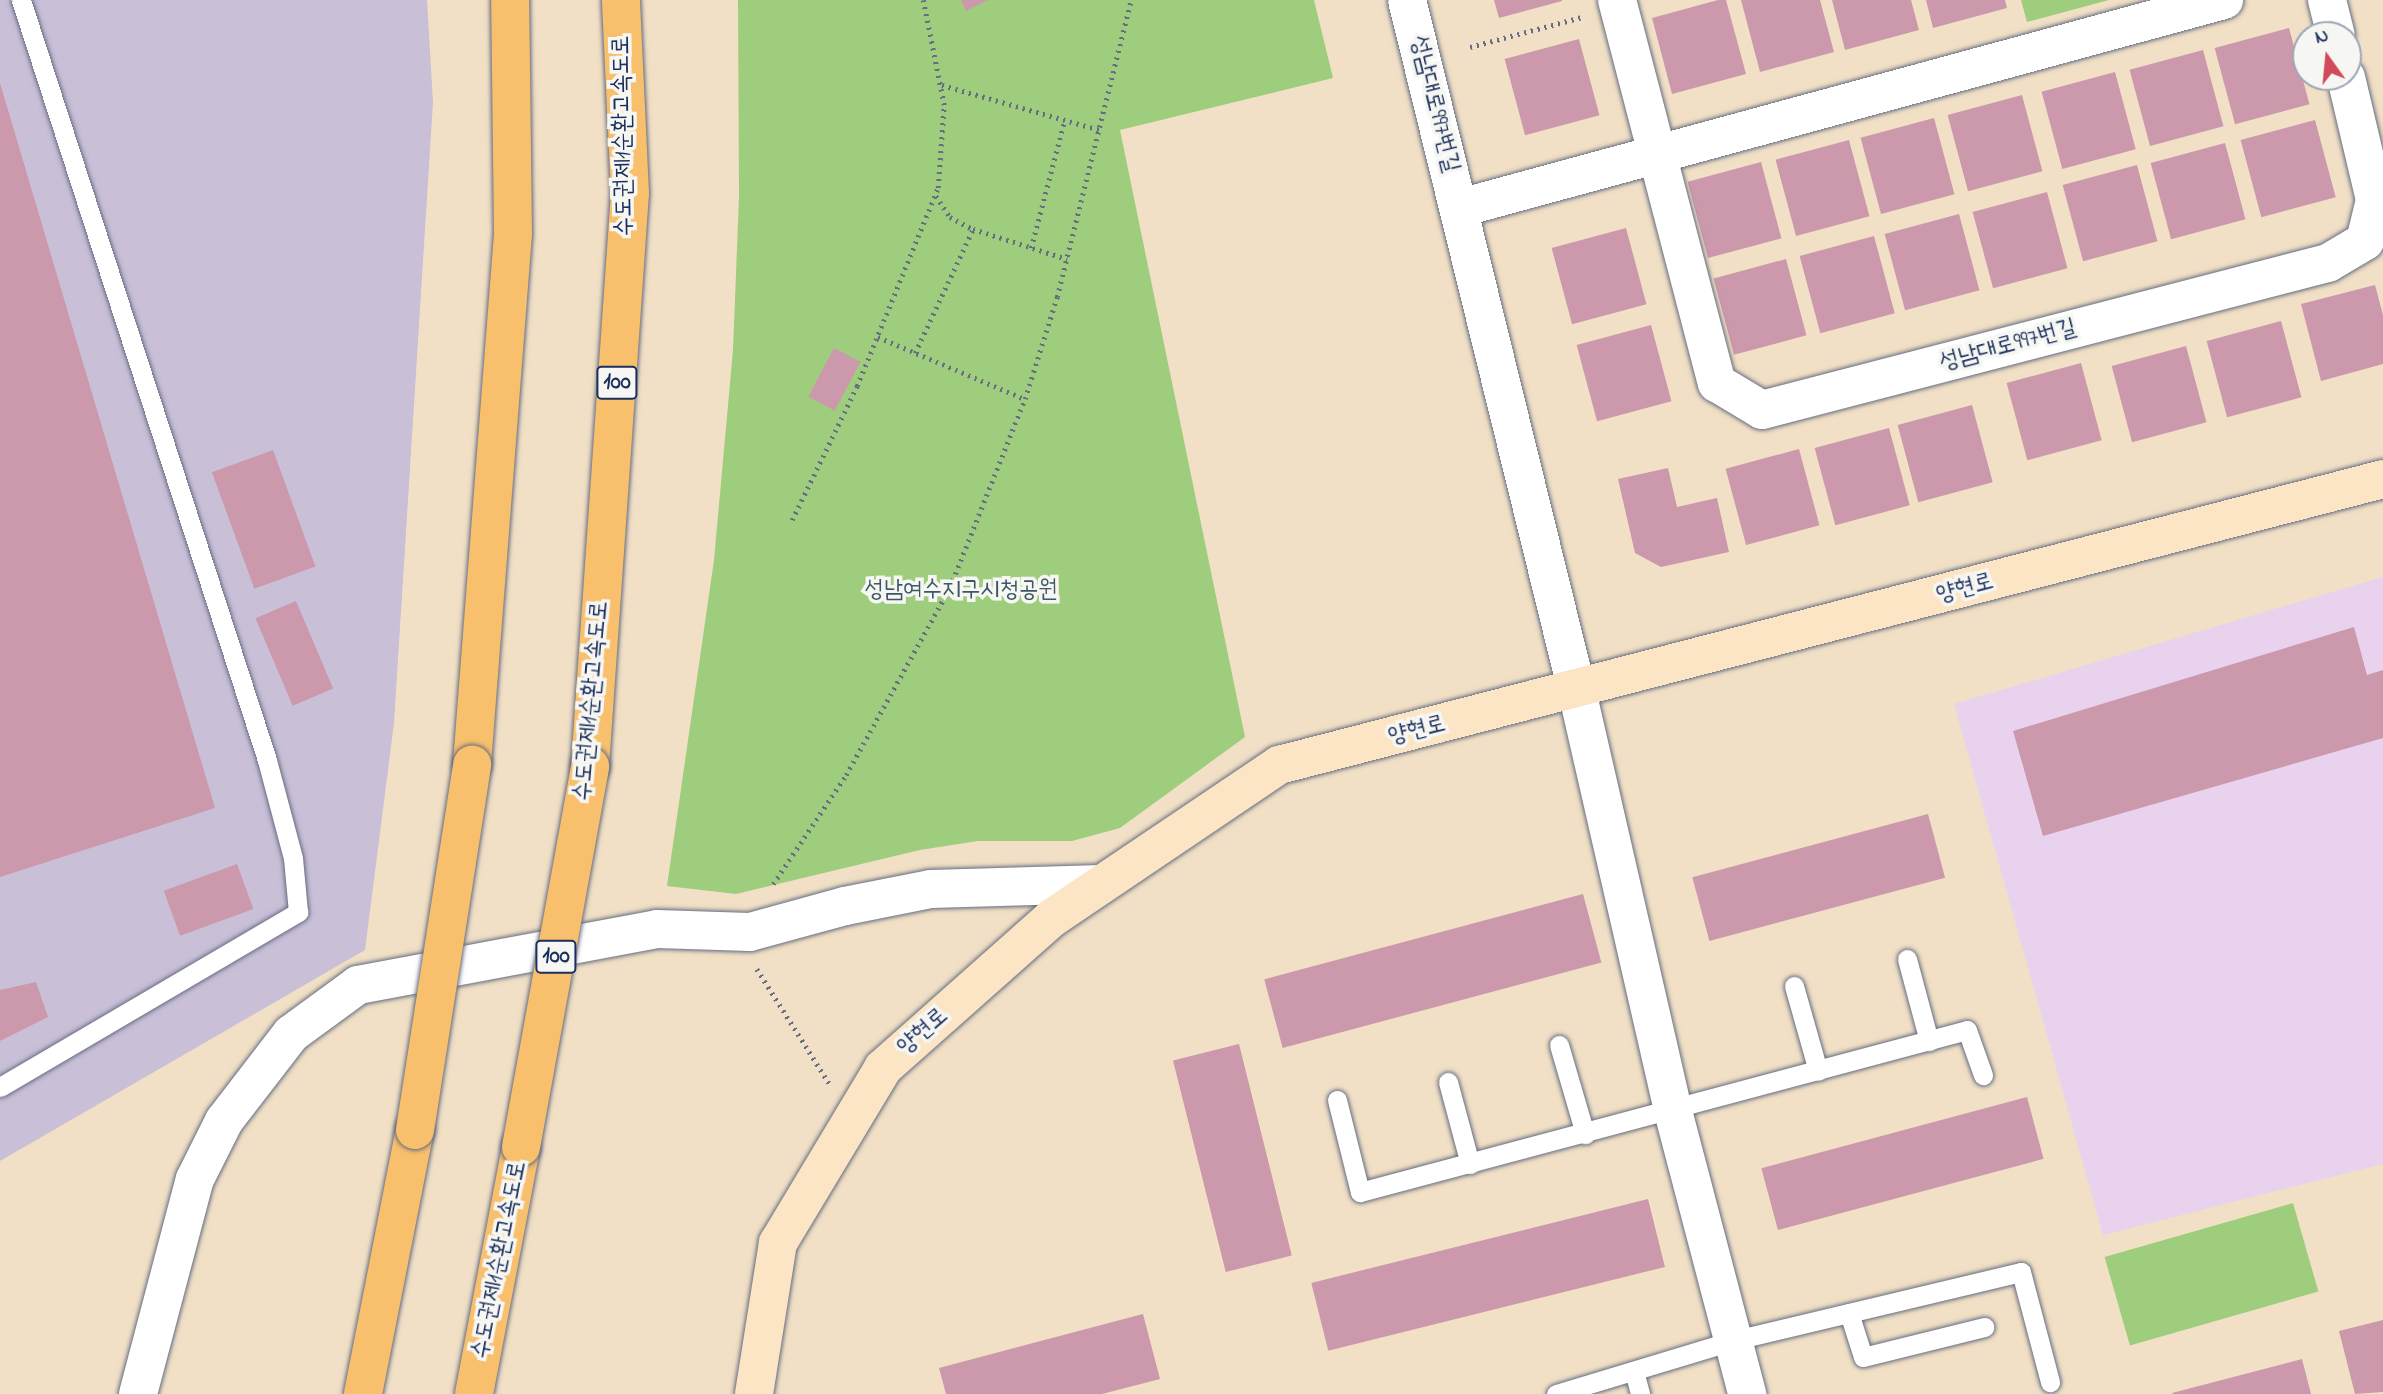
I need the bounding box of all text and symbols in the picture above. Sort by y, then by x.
north arrow [2292,21,2362,91]
text: N [2312,22,2332,52]
street label: 성남대로997번길 [1403,32,1465,176]
street label: 수도권제1순환고속도로 [608,35,640,237]
street label: 성남대로997번길 [1937,314,2079,378]
road number: 100 [596,364,638,402]
street label: 양현로 [1933,568,1997,610]
park label: 성남여수지구시청공원 [864,577,1058,605]
street label: 수도권제1순환고속도로 [569,600,615,802]
street label: 양현로 [1385,710,1449,752]
road number: 100 [535,938,577,976]
street label: 양현로 [892,1002,954,1062]
street label: 수도권제1순환고속도로 [467,1159,533,1361]

